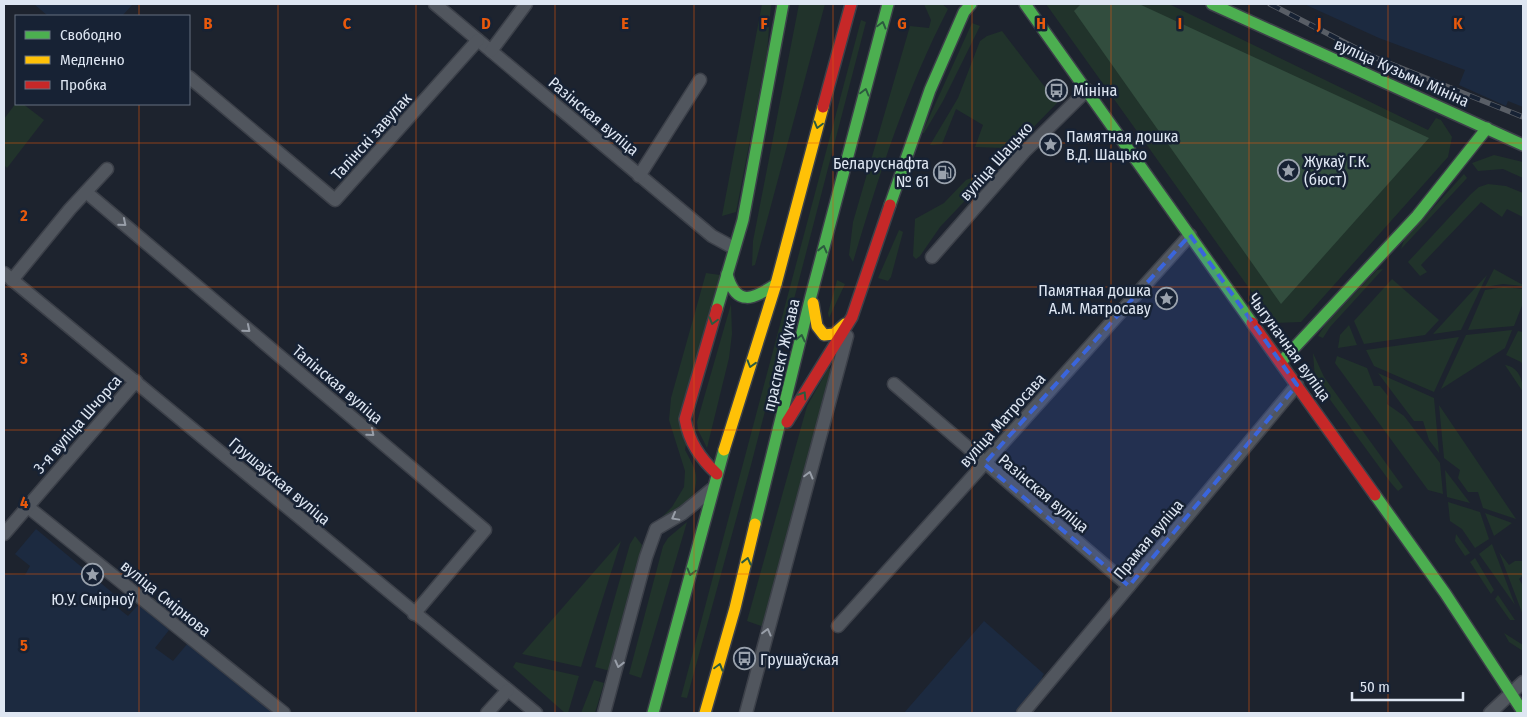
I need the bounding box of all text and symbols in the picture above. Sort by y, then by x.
text: B [204,14,213,33]
text: C [343,14,352,33]
text: D [481,14,491,33]
text: E [621,14,629,33]
text: F [760,14,768,33]
text: G [897,14,907,33]
text: H [1036,14,1046,33]
text: I [1178,14,1182,33]
text: J [1316,14,1321,33]
text: K [1453,14,1463,33]
legend [15,15,190,105]
one-way arrow [877,21,887,29]
text: Свободно [60,26,122,44]
street label: вуліца Кузьмы Мініна [1331,34,1472,111]
text: Медленно [60,51,125,69]
street label: Разінская вуліца [545,73,643,160]
text: Пробка [60,76,107,94]
bus stop icon: Мініна [1045,78,1069,102]
place label: Мініна [1073,81,1117,100]
one-way arrow [859,87,870,96]
street label: Талінскі завулак [327,89,416,184]
street label: вуліца Шацько [956,118,1037,205]
one-way arrow [813,121,824,130]
place label: Памятная дошка В.Д. Шацько [1066,127,1179,164]
place icon: Памятная дошка В.Д. Шацько [1038,133,1062,157]
place label: Жукаў Г.К. (бюст) [1304,152,1369,189]
place label: Беларуснафта № 61 [833,154,929,191]
place icon: Жукаў Г.К. (бюст) [1276,158,1300,182]
fuel station icon: Беларуснафта № 61 [933,160,957,184]
text: 2 [19,206,28,225]
one-way arrow [117,218,126,227]
one-way arrow [818,245,828,253]
place label: Памятная дошка А.М. Матросаву [1038,281,1152,318]
place icon: Памятная дошка А.М. Матросаву [1155,287,1179,311]
street label: Чыгуначная вуліца [1244,290,1335,405]
street label: праспект Жукава [759,297,804,413]
one-way arrow [708,316,718,325]
one-way arrow [241,323,250,332]
one-way arrow [795,334,806,343]
street label: Талінская вуліца [289,341,387,428]
text: 3 [19,349,28,368]
one-way arrow [746,359,756,367]
street label: вуліца Матросава [955,369,1050,471]
street label: 3-я вуліца Шчорса [29,371,125,477]
one-way arrow [797,392,807,401]
one-way arrow [365,427,374,435]
street label: Грушаўская вуліца [225,434,334,529]
street label: Разінская вуліца [995,450,1093,537]
one-way arrow [804,472,814,480]
text: 4 [20,493,28,512]
street label: Прамая вуліца [1109,495,1187,583]
one-way arrow [672,511,681,521]
street label: вуліца Смірнова [117,556,215,641]
one-way arrow [741,556,752,565]
place icon: Ю.У. Смірноў [81,563,105,587]
one-way arrow [687,567,697,575]
place label: Ю.У. Смірноў [51,590,136,609]
one-way arrow [761,628,772,637]
text: 5 [20,636,28,655]
bus stop icon: Грушаўская [732,647,756,671]
place label: Грушаўская [760,650,839,669]
one-way arrow [614,659,624,667]
one-way arrow [713,663,723,671]
scale bar [1352,670,1463,702]
text: 50 m [1360,678,1390,696]

